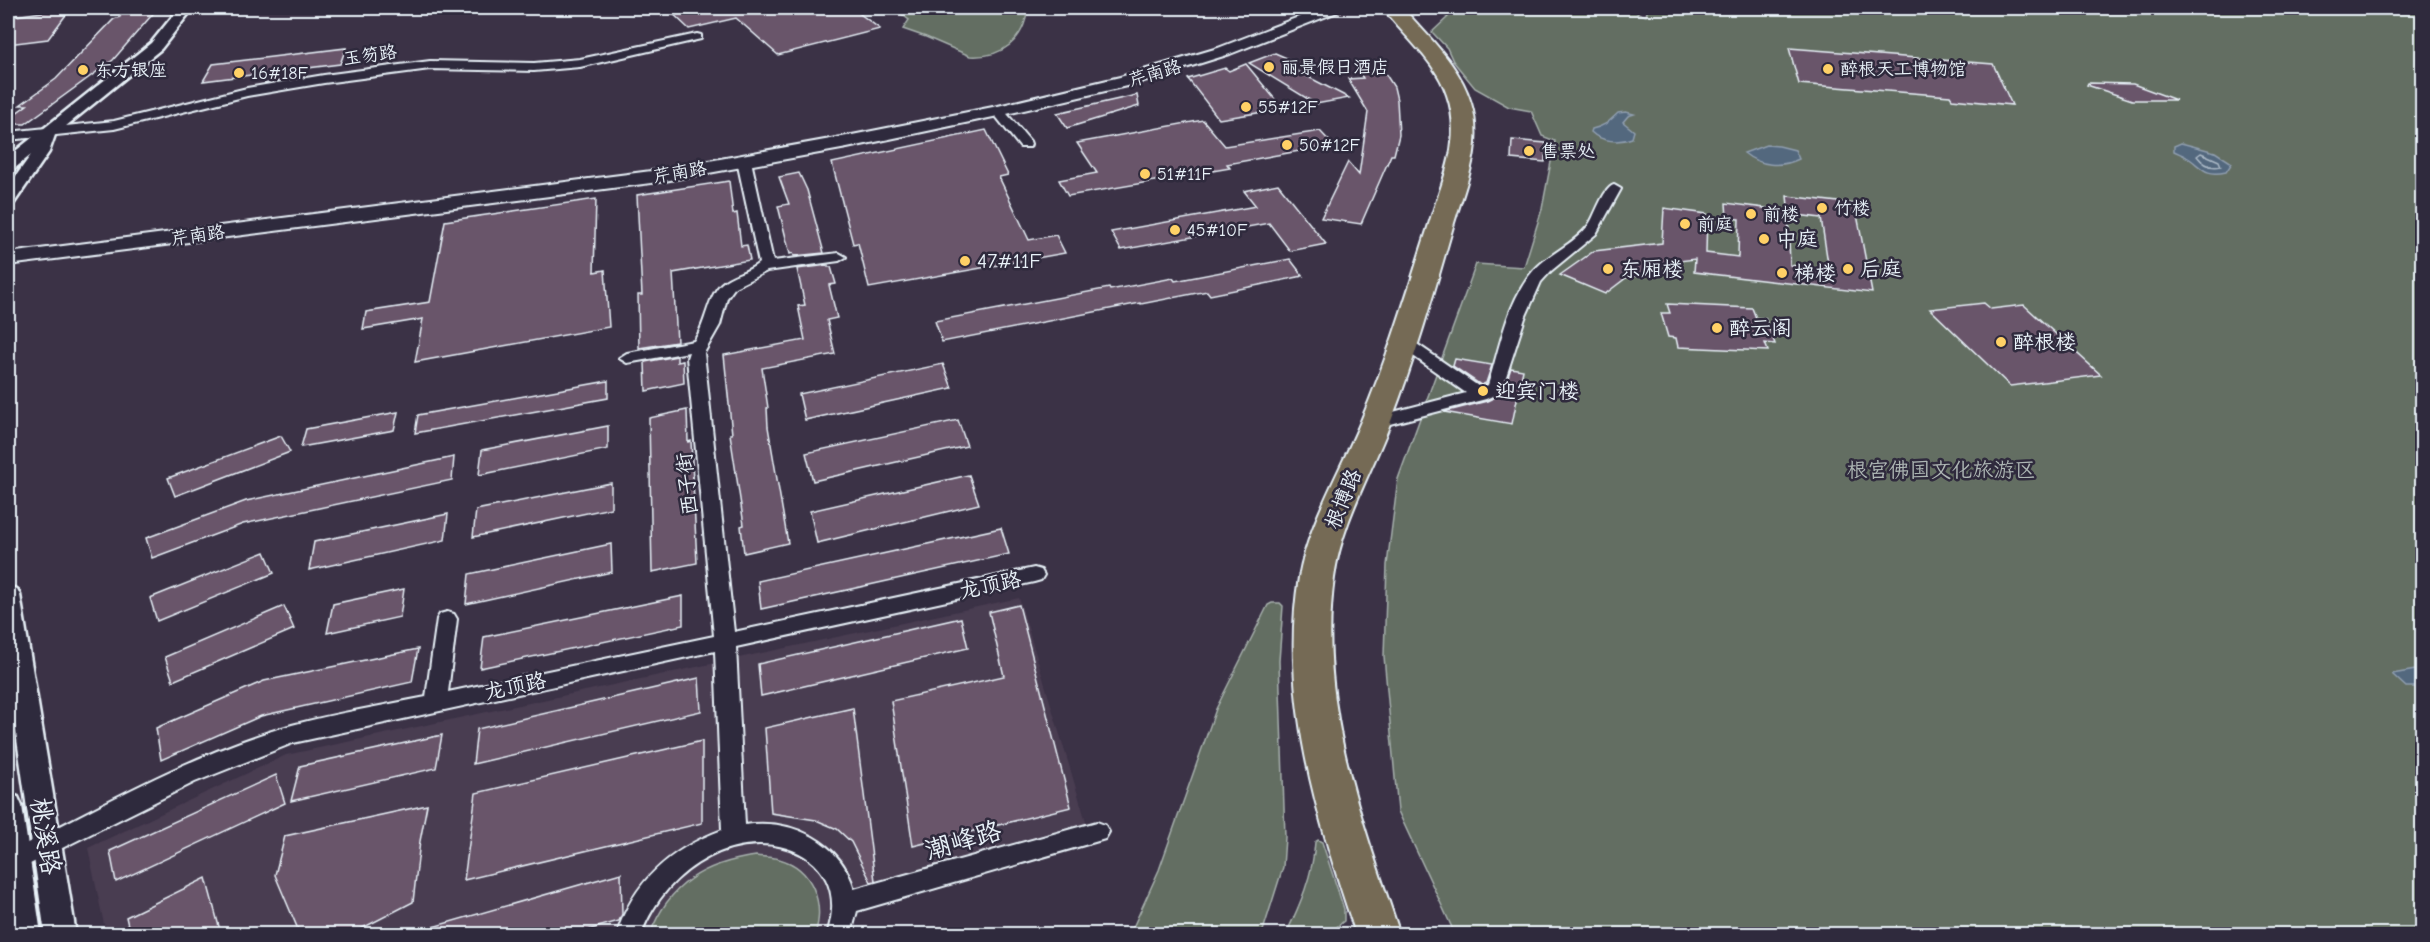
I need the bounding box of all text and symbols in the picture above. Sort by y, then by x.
street label: 玉笏路 [342,41,398,70]
street label: 芹南路 [1126,56,1184,91]
place label: 丽景假日酒店 [1281,57,1389,78]
place label: 醉根天工博物馆 [1840,59,1966,80]
place label: 东方银座 [95,60,167,81]
marker: 丽景假日酒店 [1262,60,1276,74]
marker: 醉根天工博物馆 [1821,62,1835,76]
marker: 东方银座 [76,63,90,77]
place label: 16#18F [251,63,309,84]
marker: 16#18F [232,66,246,80]
place label: 55#12F [1258,97,1318,118]
marker: 55#12F [1239,100,1253,114]
place label: 50#12F [1299,135,1361,156]
marker: 50#12F [1280,138,1294,152]
place label: 售票处 [1541,141,1595,162]
marker: 售票处 [1522,144,1536,158]
street label: 芹南路 [652,158,708,187]
place label: 51#11F [1157,164,1212,185]
marker: 51#11F [1138,167,1152,181]
place label: 竹楼 [1834,198,1870,219]
marker: 竹楼 [1815,201,1829,215]
place label: 前楼 [1763,204,1799,225]
marker: 前楼 [1744,207,1758,221]
place label: 前庭 [1697,214,1733,235]
marker: 前庭 [1678,217,1692,231]
place label: 45#10F [1187,220,1248,241]
street label: 芹南路 [170,221,226,250]
marker: 45#10F [1168,223,1182,237]
place label: 中庭 [1776,227,1818,251]
marker: 中庭 [1757,232,1771,246]
place label: 47#11F [977,249,1041,273]
marker: 47#11F [958,254,972,268]
place label: 东厢楼 [1620,257,1683,281]
place label: 后庭 [1860,257,1902,281]
place label: 梯楼 [1794,261,1836,285]
marker: 东厢楼 [1601,262,1615,276]
marker: 后庭 [1841,262,1855,276]
marker: 梯楼 [1775,266,1789,280]
place label: 醉云阁 [1729,316,1792,340]
marker: 醉云阁 [1710,321,1724,335]
place label: 醉根楼 [2013,330,2076,354]
marker: 醉根楼 [1994,335,2008,349]
place label: 迎宾门楼 [1495,379,1579,403]
marker: 迎宾门楼 [1476,384,1490,398]
street label: 西子街 [672,451,702,517]
park label: 根宫佛国文化旅游区 [1847,458,2036,482]
street label: 根博路 [1320,465,1366,533]
street label: 龙顶路 [957,567,1023,603]
street label: 龙顶路 [482,668,548,704]
street label: 桃溪路 [24,795,66,877]
street label: 潮峰路 [922,816,1005,866]

